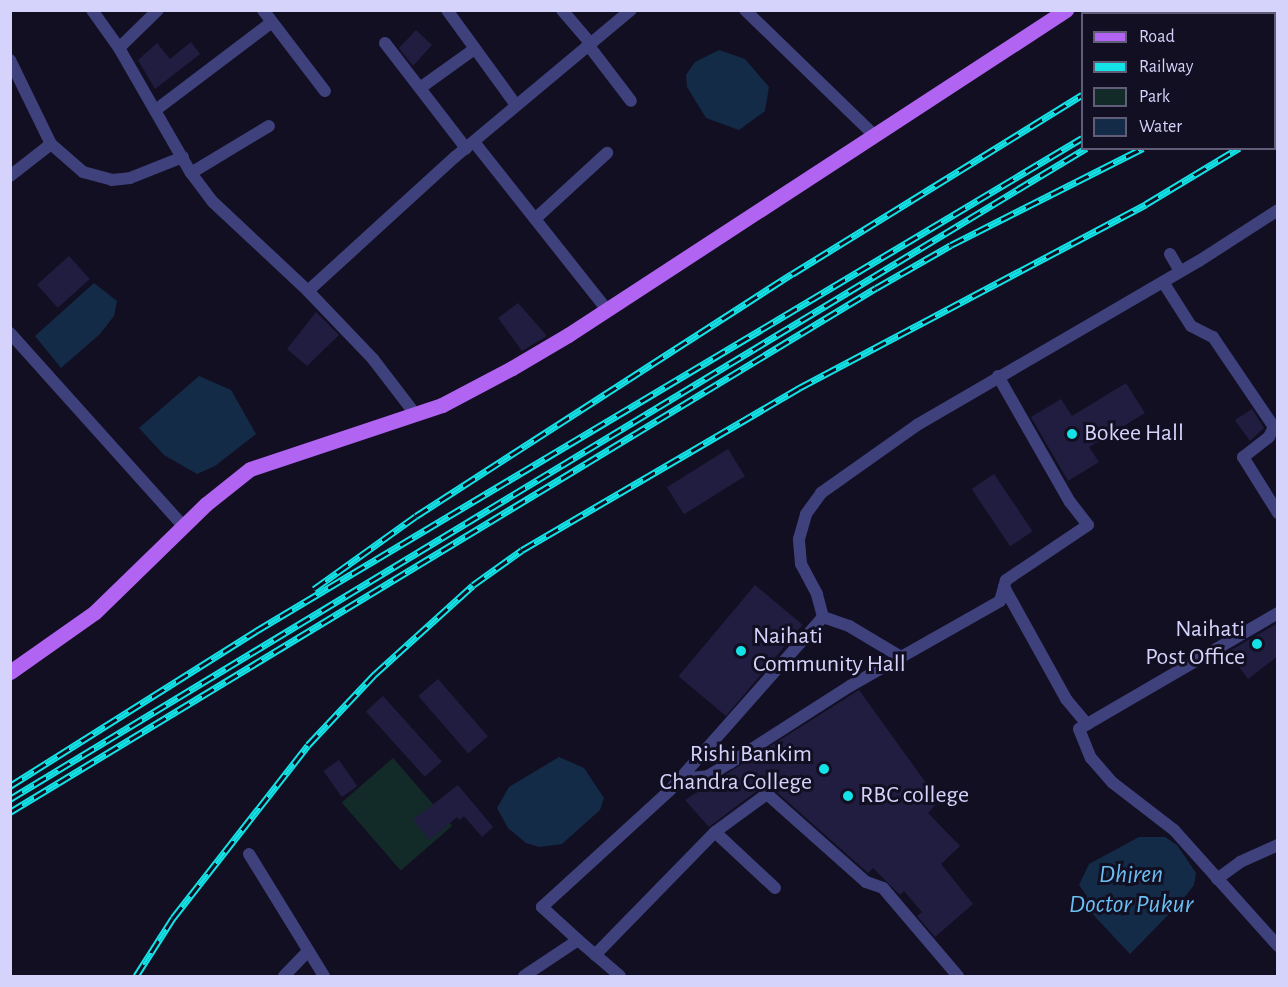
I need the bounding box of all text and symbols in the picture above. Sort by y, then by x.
legend [1081,12,1276,150]
text: Road [1139,28,1175,46]
text: Railway [1139,58,1193,76]
text: Park [1139,88,1170,106]
text: Water [1139,118,1182,136]
place label: Bokee Hall [1084,420,1184,448]
marker: Bokee Hall [1065,427,1079,441]
place label: Naihati Post Office [1145,616,1245,672]
place label: Naihati Community Hall [753,623,906,679]
marker: Naihati Post Office [1250,637,1264,651]
marker: Naihati Community Hall [734,644,748,658]
place label: Rishi Bankim Chandra College [660,741,812,797]
marker: Rishi Bankim Chandra College [817,762,831,776]
place label: RBC college [860,782,969,810]
marker: RBC college [841,789,855,803]
water label: Dhiren Doctor Pukur [1069,859,1193,921]

